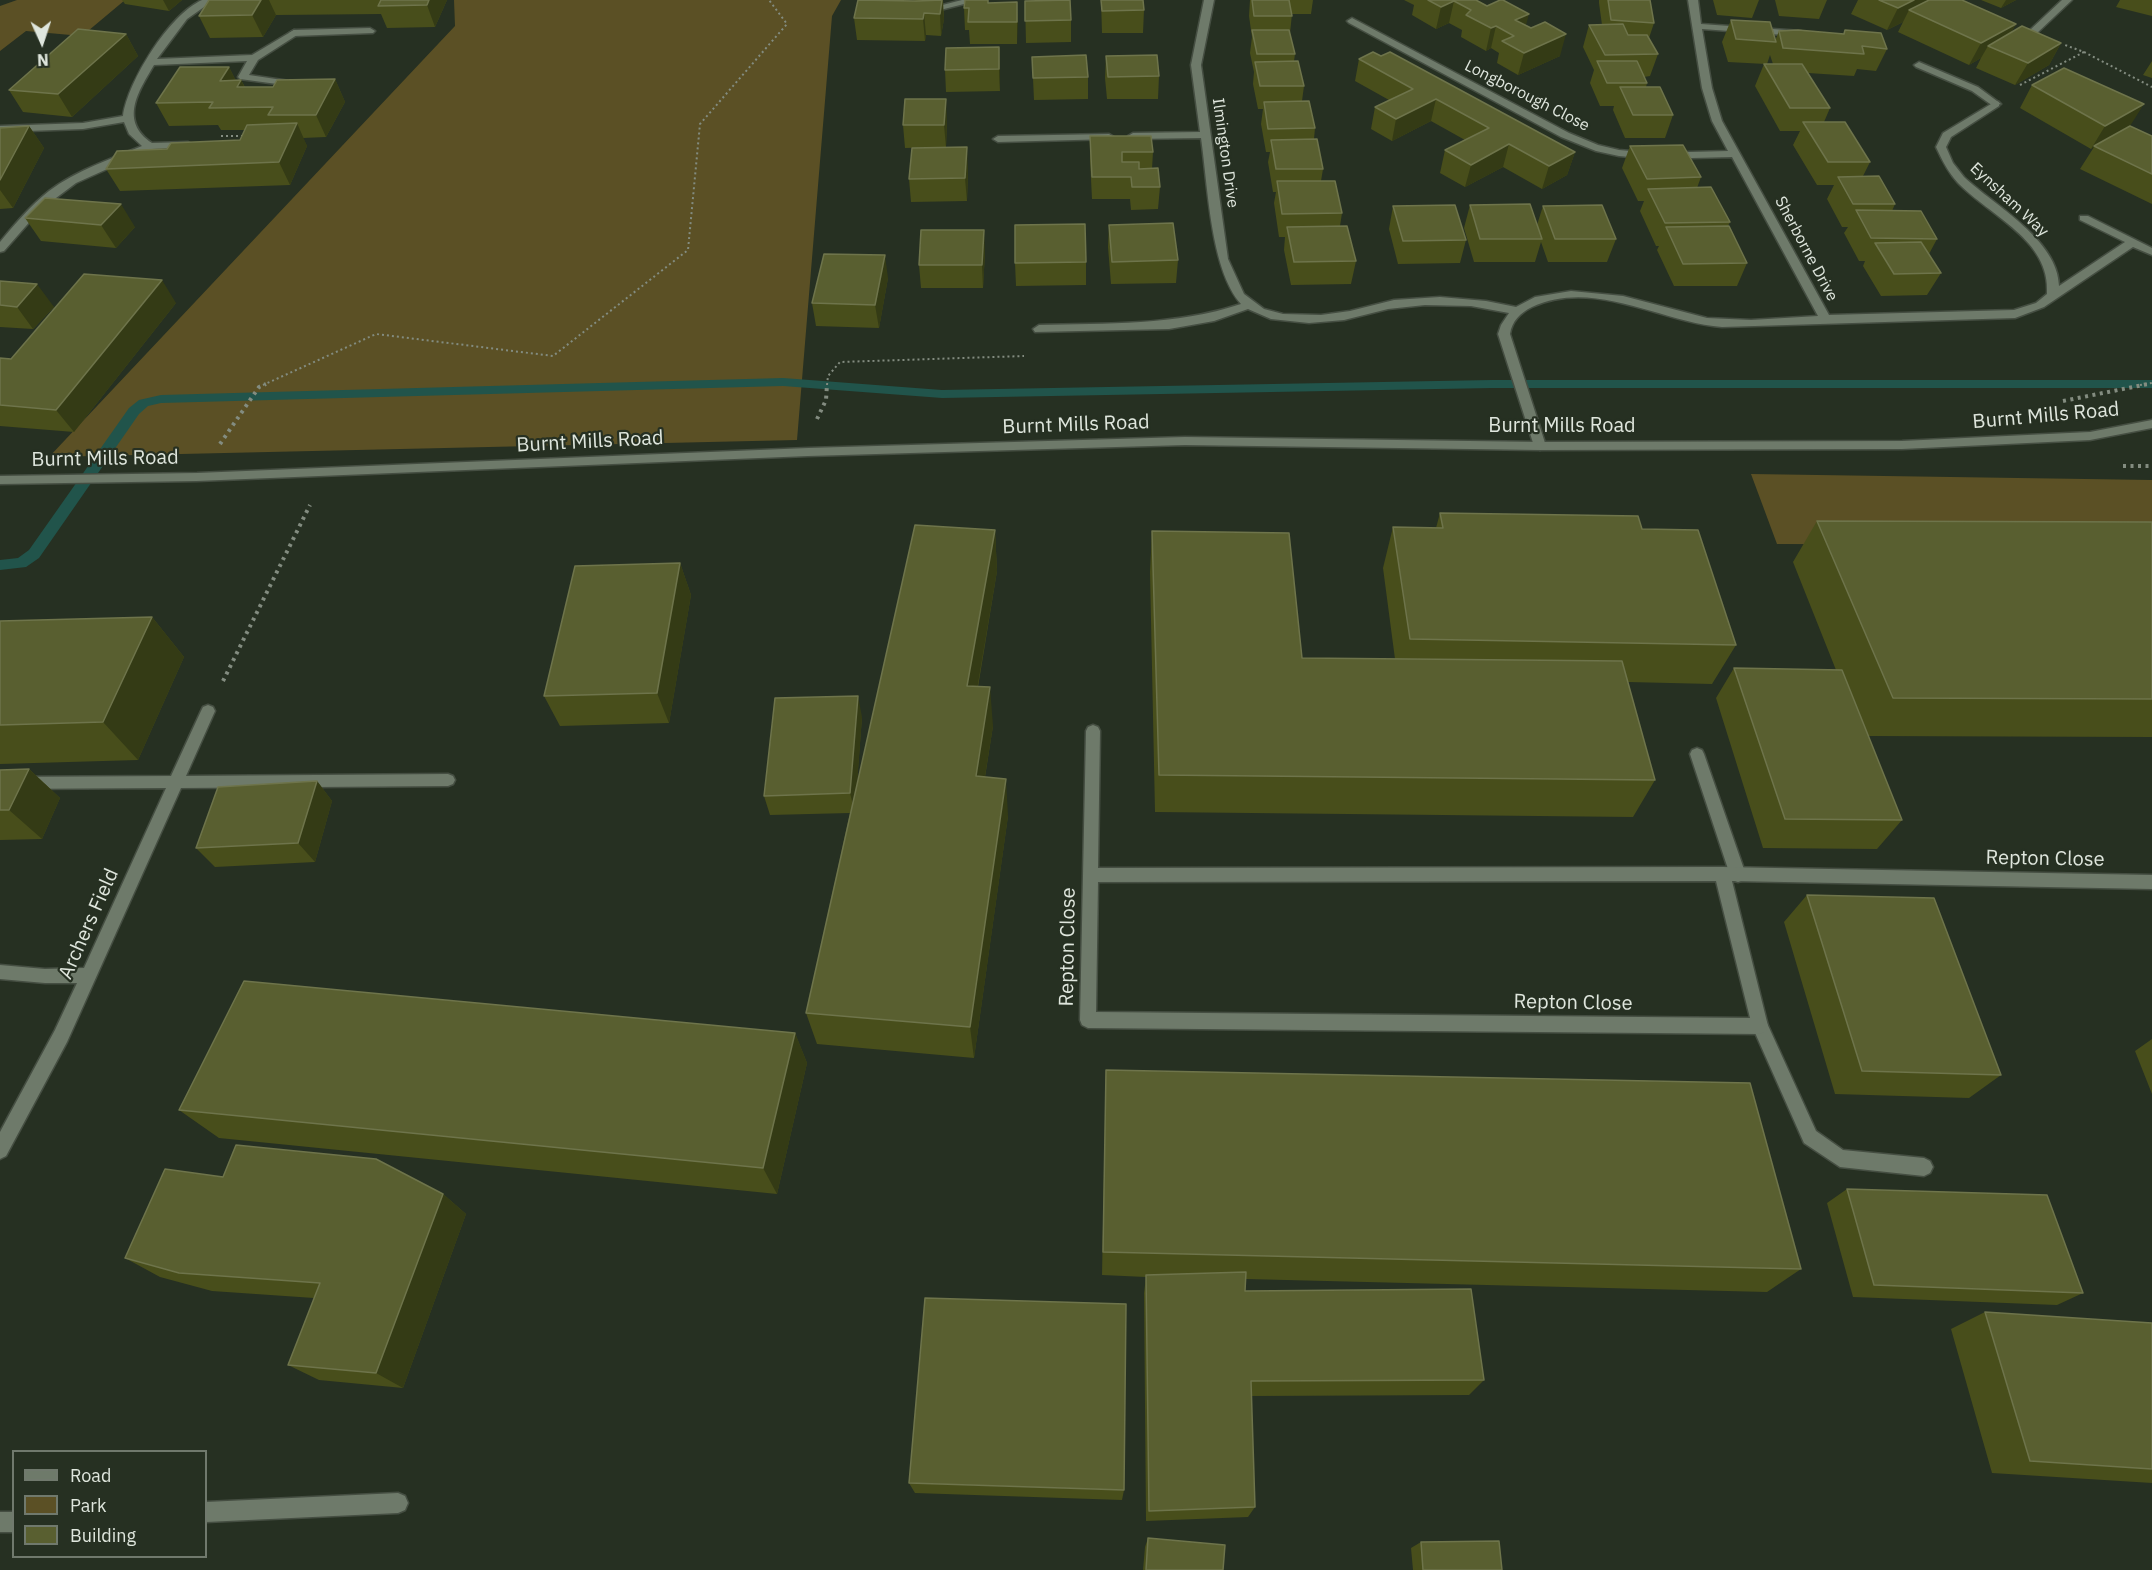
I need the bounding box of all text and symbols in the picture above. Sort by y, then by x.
north arrow [12,12,72,72]
text: N [37,50,49,70]
street label: Longborough Close [1461,56,1593,136]
street label: Ilmington Drive [1208,97,1242,209]
street label: Eynsham Way [1966,159,2052,241]
street label: Sherborne Drive [1770,193,1842,305]
street label: Burnt Mills Road [1972,398,2120,434]
street label: Burnt Mills Road [1002,410,1150,440]
street label: Burnt Mills Road [1488,414,1636,438]
street label: Burnt Mills Road [516,426,664,458]
street label: Burnt Mills Road [31,446,179,472]
street label: Repton Close [1985,846,2105,872]
street label: Archers Field [54,865,124,983]
street label: Repton Close [1055,887,1081,1007]
street label: Repton Close [1513,990,1633,1016]
legend [12,1450,207,1558]
text: Road [70,1464,111,1487]
text: Park [70,1494,106,1517]
text: Building [70,1524,136,1547]

